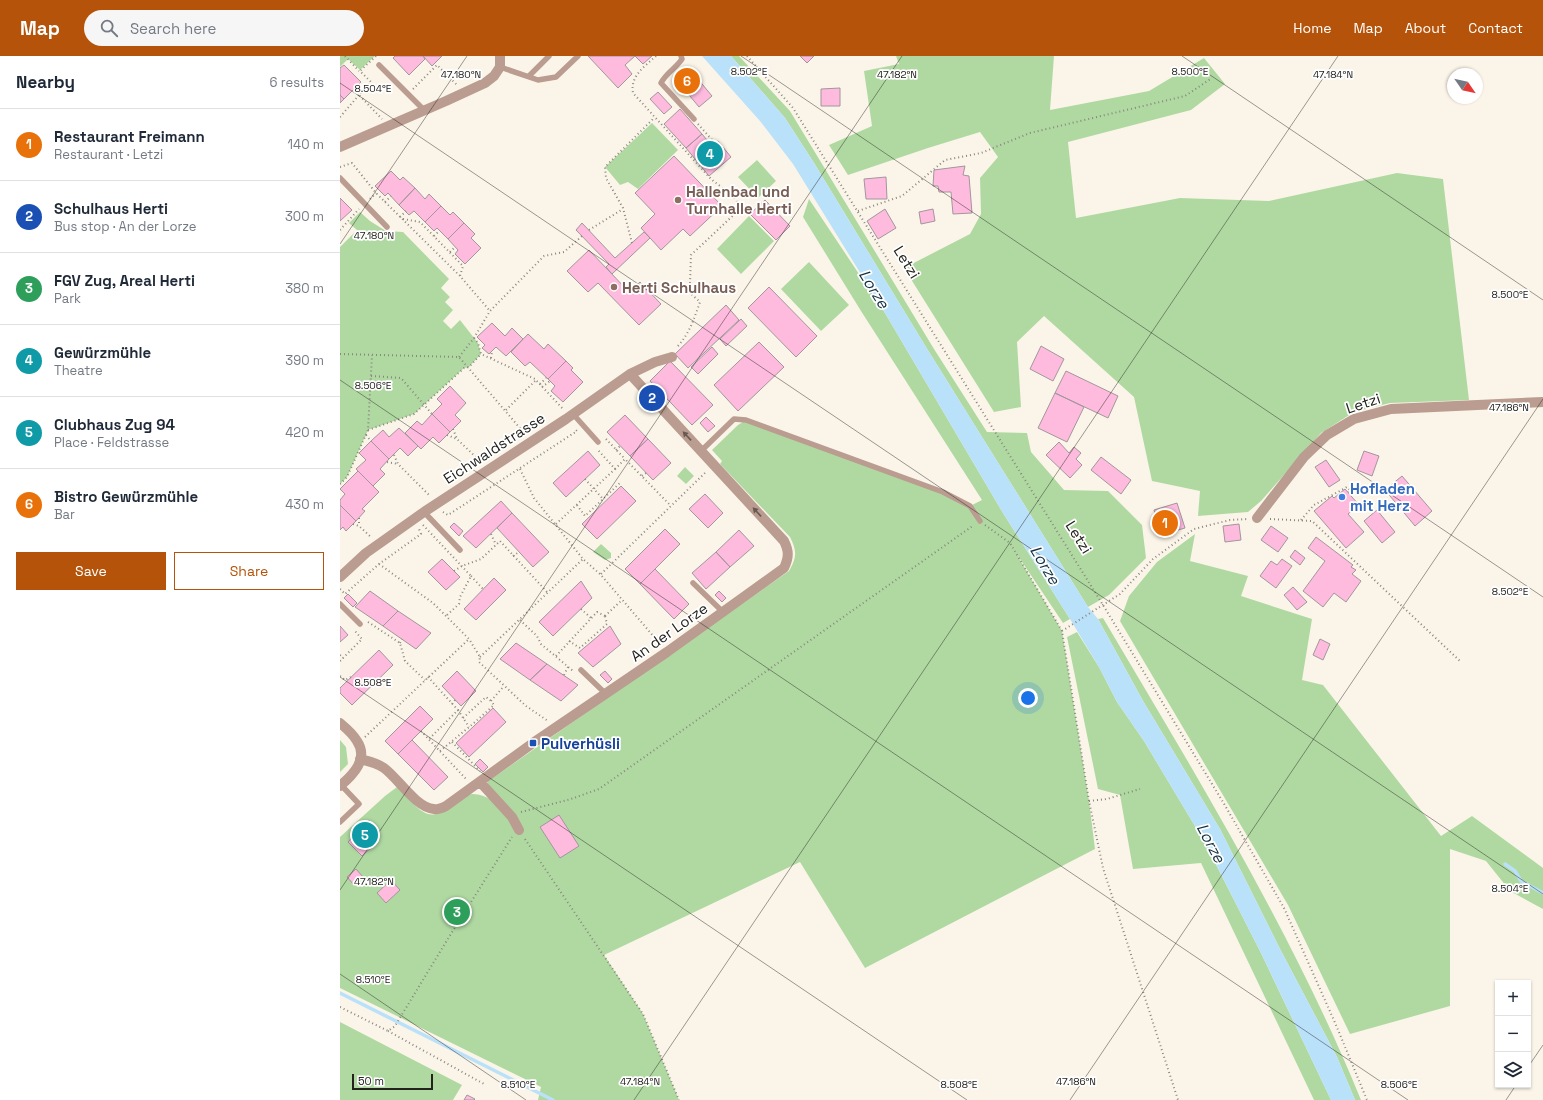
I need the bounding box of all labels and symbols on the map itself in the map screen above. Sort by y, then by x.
text: 8.502°E [731,65,768,78]
text: 8.500°E [1171,65,1209,78]
pin: 6 [674,66,700,96]
text: 47.180°N [441,68,481,81]
text: 47.182°N [877,68,917,81]
text: 47.184°N [1313,68,1353,81]
north arrow [1447,68,1483,104]
text: 8.504°E [355,82,392,95]
pin: 4 [697,139,723,169]
place label: Hallenbad und Turnhalle Herti [686,182,792,218]
marker: Hallenbad und Turnhalle Herti [673,195,683,205]
text: 47.180°N [354,229,394,242]
street label: Letzi [890,242,924,282]
water label: Lorze [854,266,894,313]
place label: Herti Schulhaus [622,278,736,297]
marker: Herti Schulhaus [609,282,619,292]
text: 8.500°E [1491,288,1529,301]
text: 8.506°E [355,379,392,392]
pin: 2 [639,383,665,413]
street label: Letzi [1343,389,1383,417]
text: 47.186°N [1489,401,1529,414]
street label: Eichwaldstrasse [440,408,548,488]
one-way arrow [682,431,692,441]
place label: Hofladen mit Herz [1350,479,1415,515]
marker: Hofladen mit Herz [1337,492,1347,502]
one-way arrow [752,507,762,517]
pin: 1 [1152,508,1178,538]
street label: Letzi [1062,517,1096,557]
water label: Lorze [1025,542,1065,589]
text: 8.502°E [1492,585,1529,598]
street label: An der Lorze [627,598,711,666]
text: 8.508°E [355,676,392,689]
your location [1018,688,1038,708]
place label: Pulverhüsli [541,734,620,753]
marker: Pulverhüsli [528,738,538,748]
water label: Lorze [1192,819,1230,867]
pin: 5 [352,820,378,850]
text: 47.182°N [354,875,394,888]
text: 8.504°E [1492,882,1529,895]
pin: 3 [444,897,470,927]
text: 8.510°E [356,973,391,986]
scale bar [352,1072,433,1091]
text: 47.184°N [620,1075,660,1088]
text: 47.186°N [1056,1075,1096,1088]
text: 8.510°E [501,1078,536,1091]
text: 8.508°E [941,1078,978,1091]
text: 8.506°E [1381,1078,1418,1091]

